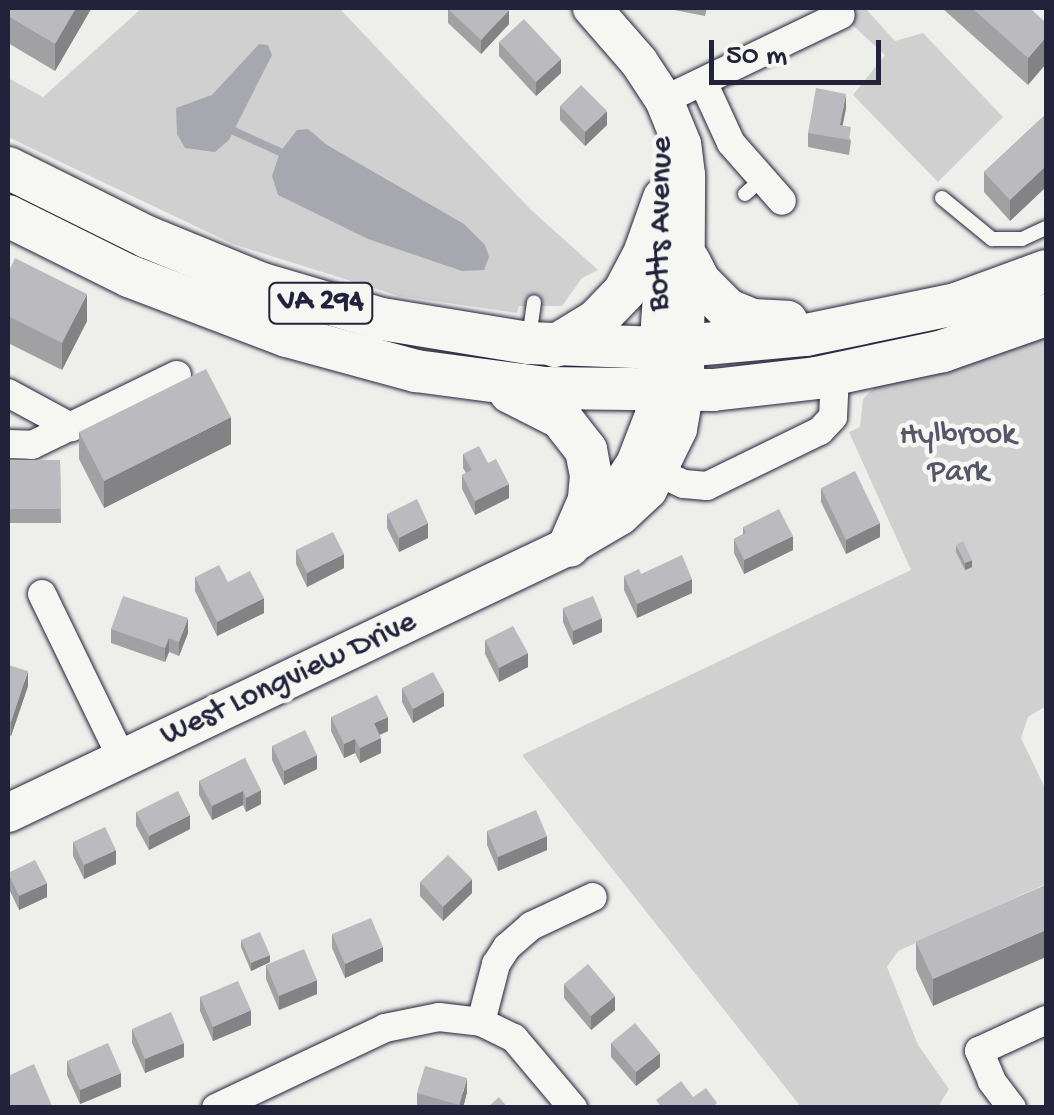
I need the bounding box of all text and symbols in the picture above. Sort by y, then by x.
scale bar [714,20,886,82]
text: 50 m [726,40,787,75]
street label: Botts Avenue [641,136,683,312]
road number: VA 294 [266,278,376,328]
park label: Hylbrook Park [900,418,1016,493]
street label: West Longview Drive [155,604,423,756]

